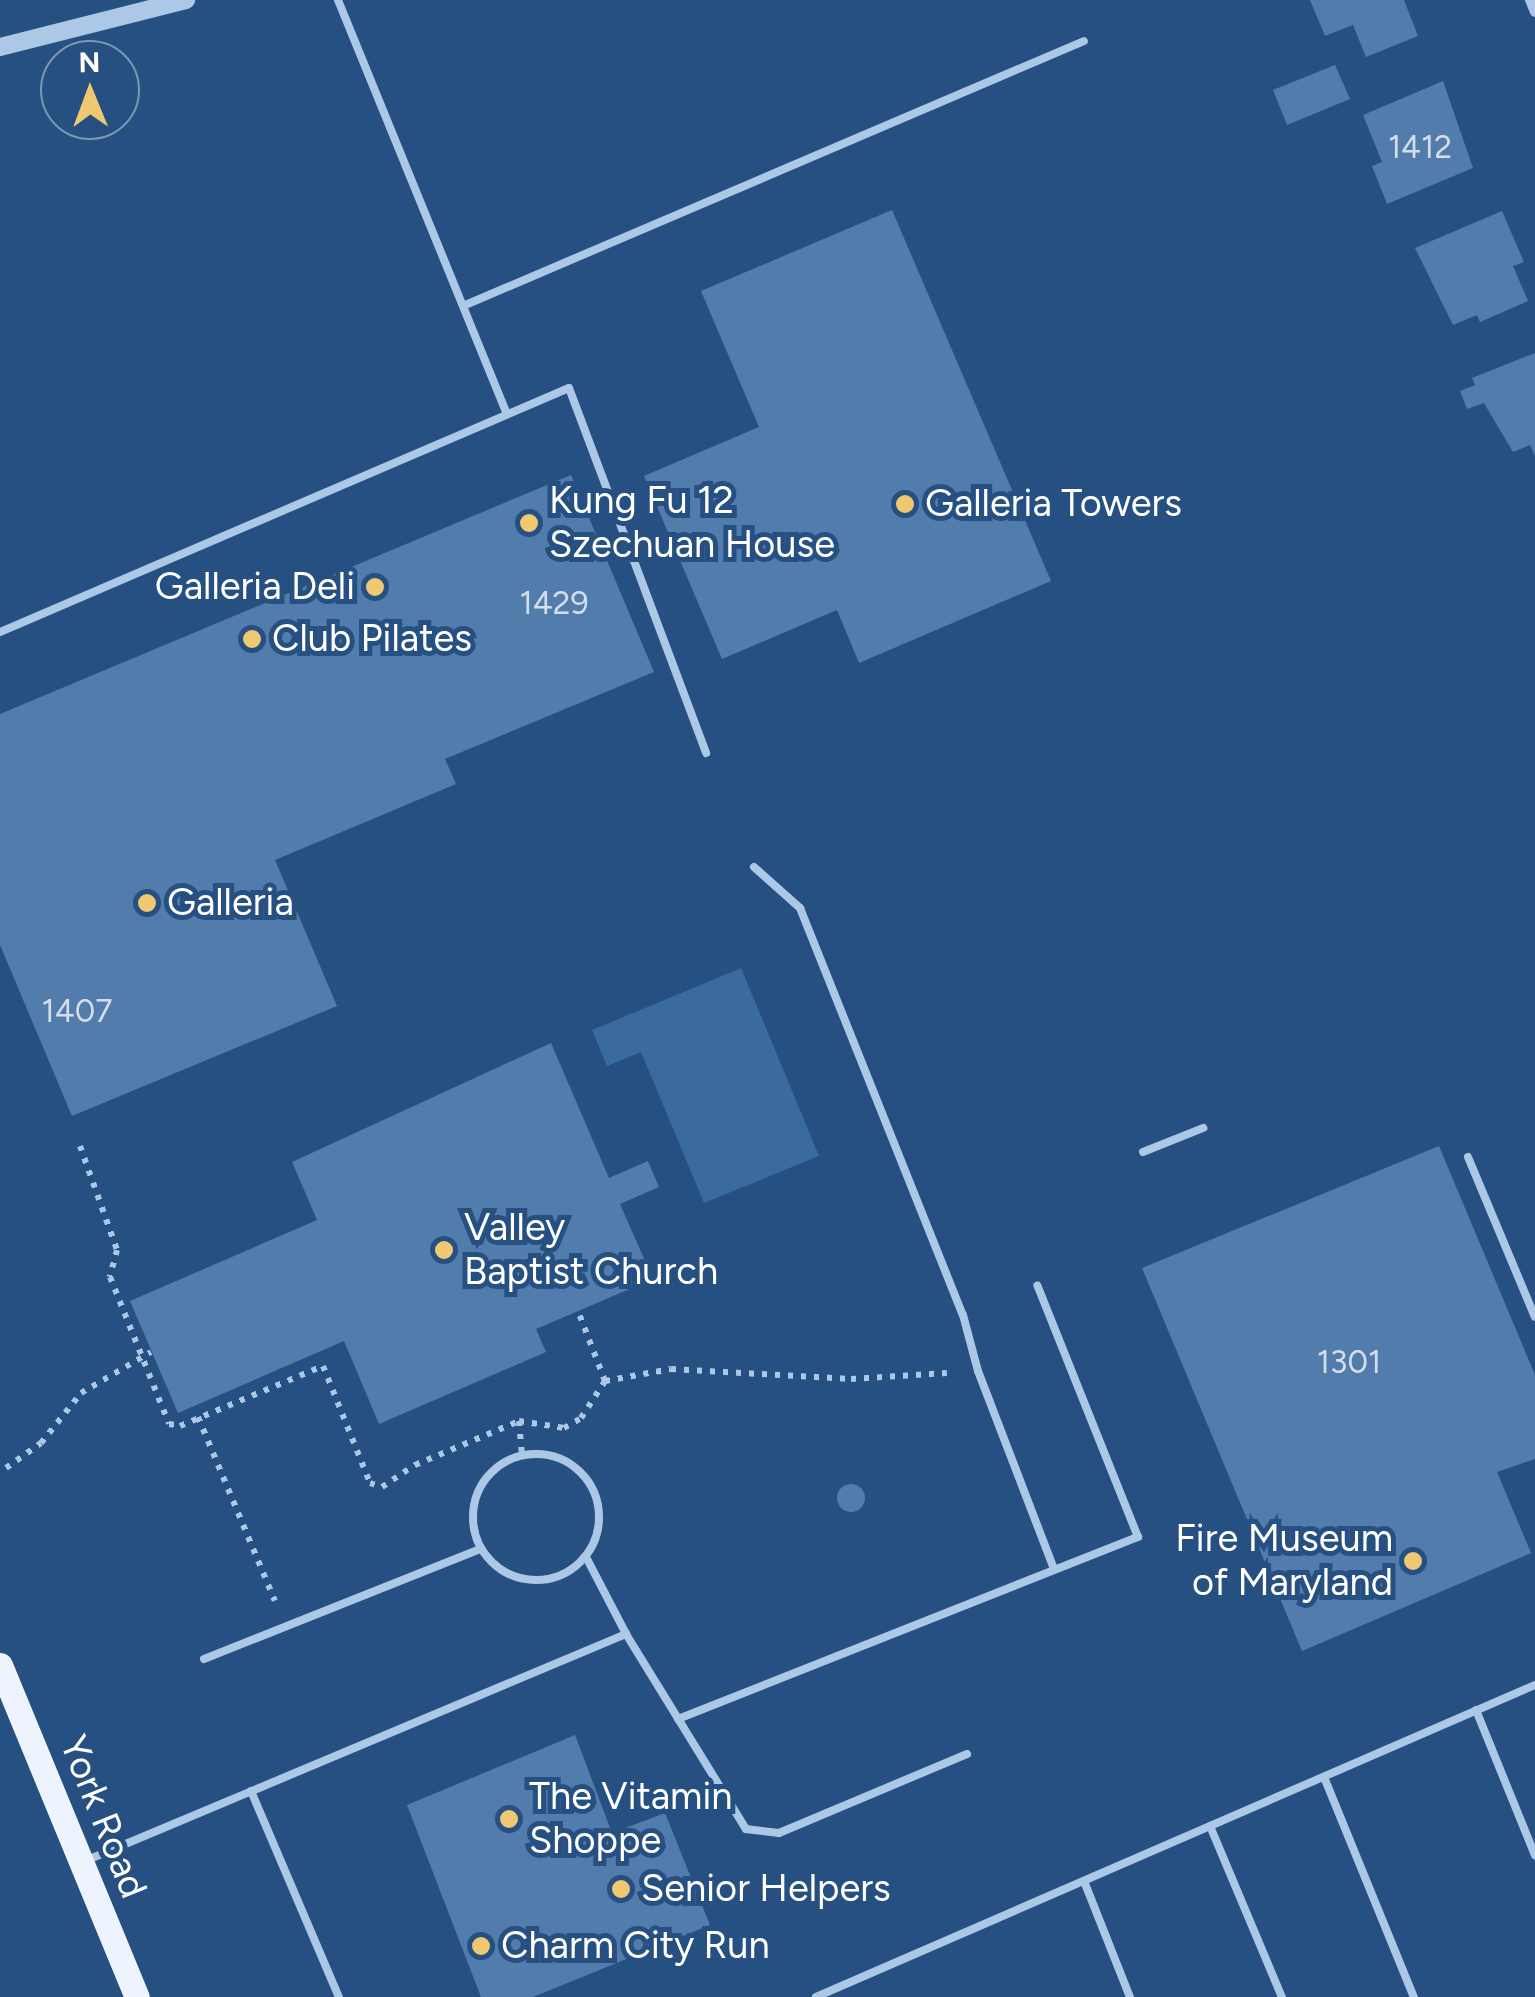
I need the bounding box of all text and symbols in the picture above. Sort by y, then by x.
north arrow [40,40,140,140]
text: N [78,45,101,79]
house number: 1412 [1388,128,1452,166]
place label: Kung Fu 12 Szechuan House [549,478,835,568]
place label: Galleria Towers [925,481,1182,527]
marker: Galleria Towers [894,493,916,515]
marker: Kung Fu 12 Szechuan House [518,512,540,534]
place label: Galleria Deli [155,564,355,610]
marker: Galleria Deli [364,576,386,598]
house number: 1429 [519,584,589,622]
place label: Club Pilates [272,616,472,662]
marker: Club Pilates [241,628,263,650]
place label: Galleria [167,880,294,926]
marker: Galleria [136,892,158,914]
house number: 1407 [42,992,112,1030]
place label: Valley Baptist Church [464,1205,718,1294]
marker: Valley Baptist Church [433,1239,455,1261]
house number: 1301 [1317,1343,1381,1381]
place label: Fire Museum of Maryland [1175,1516,1393,1606]
marker: Fire Museum of Maryland [1402,1550,1424,1572]
street label: York Road [50,1729,156,1905]
place label: The Vitamin Shoppe [529,1774,732,1864]
marker: The Vitamin Shoppe [498,1808,520,1830]
place label: Senior Helpers [641,1866,891,1912]
marker: Senior Helpers [610,1878,632,1900]
place label: Charm City Run [501,1923,770,1969]
marker: Charm City Run [470,1935,492,1957]

